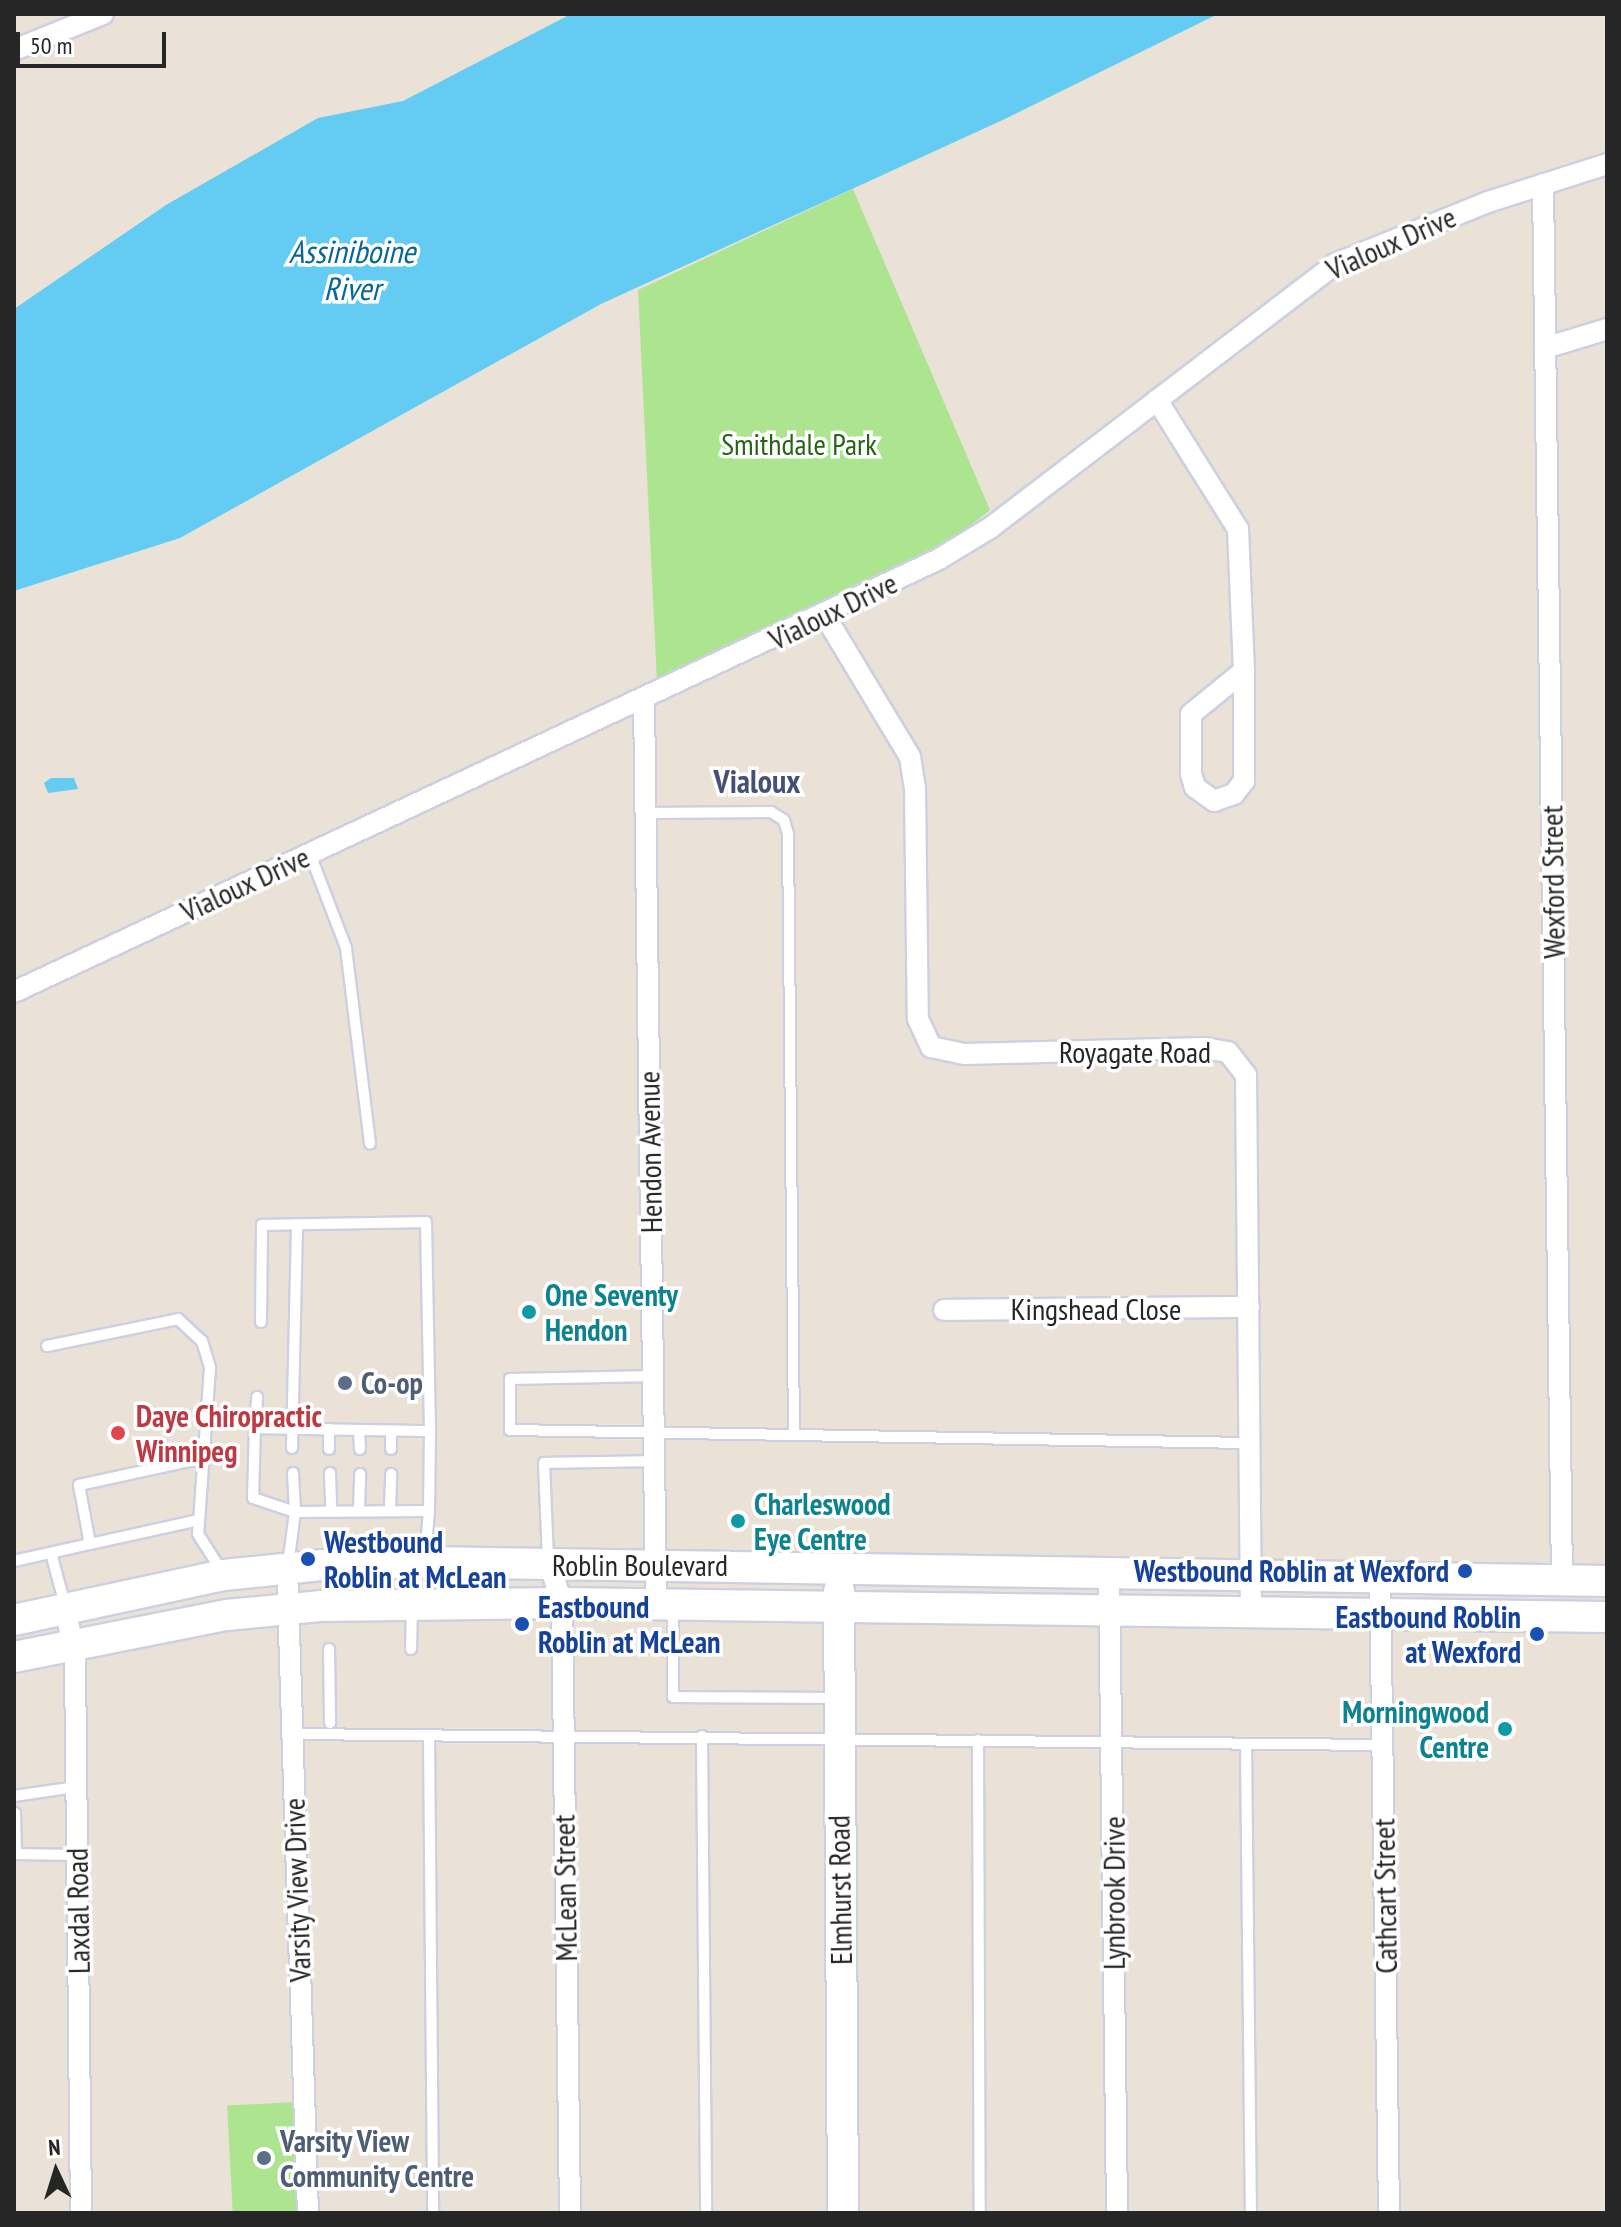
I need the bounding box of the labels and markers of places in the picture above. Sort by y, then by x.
place label: One Seventy Hendon [545,1277,678,1348]
marker: One Seventy Hendon [520,1303,538,1321]
place label: Co-op [361,1365,423,1401]
marker: Co-op [336,1374,354,1392]
place label: Daye Chiropractic Winnipeg [136,1398,322,1468]
marker: Daye Chiropractic Winnipeg [107,1422,129,1444]
place label: Charleswood Eye Centre [754,1486,891,1556]
marker: Charleswood Eye Centre [729,1512,747,1530]
place label: Westbound Roblin at McLean [324,1524,507,1594]
marker: Westbound Roblin at McLean [299,1550,317,1568]
place label: Westbound Roblin at Wexford [1133,1553,1449,1589]
marker: Westbound Roblin at Wexford [1456,1562,1474,1580]
place label: Eastbound Roblin at McLean [538,1589,721,1660]
place label: Eastbound Roblin at Wexford [1335,1599,1521,1670]
marker: Eastbound Roblin at McLean [513,1615,531,1633]
marker: Eastbound Roblin at Wexford [1528,1625,1546,1643]
place label: Morningwood Centre [1342,1694,1489,1764]
marker: Morningwood Centre [1496,1720,1514,1738]
place label: Varsity View Community Centre [280,2123,475,2194]
marker: Varsity View Community Centre [255,2149,273,2167]

